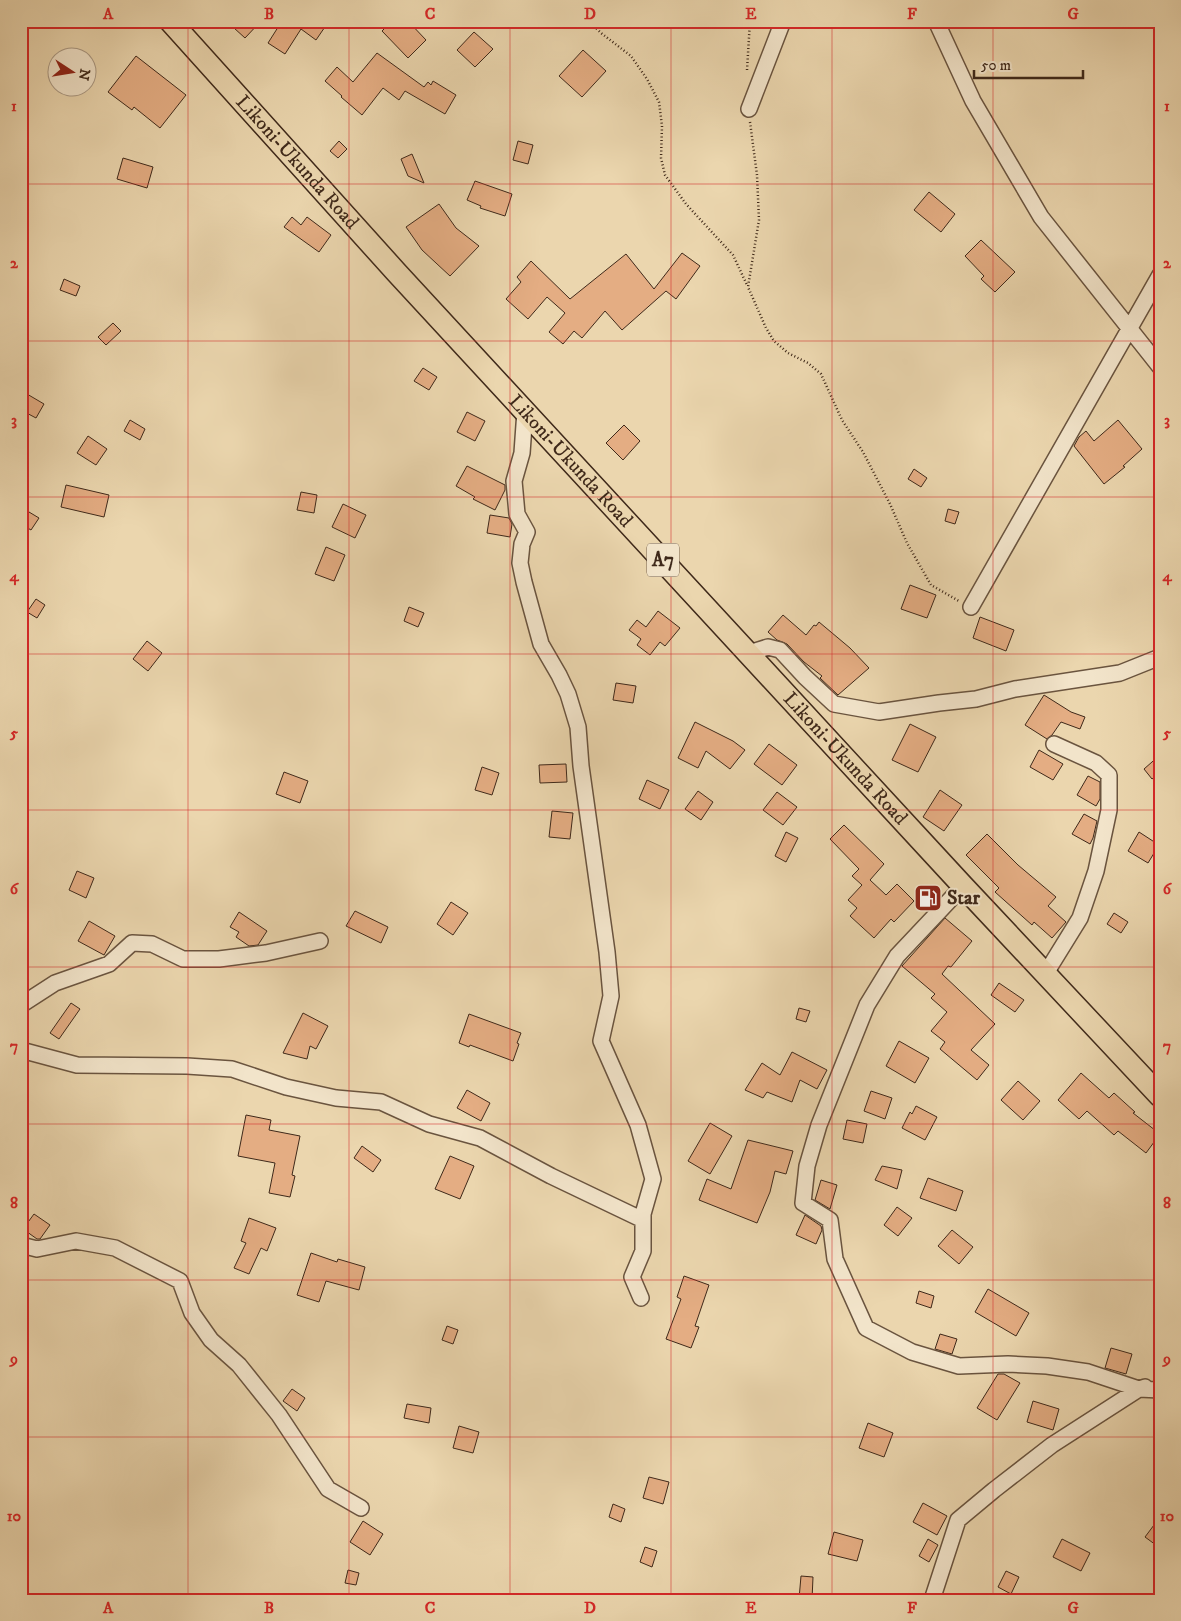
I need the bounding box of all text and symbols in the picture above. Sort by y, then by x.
text: A [102,4,114,24]
text: B [264,4,274,24]
text: C [425,4,435,24]
text: D [584,4,596,24]
text: E [745,4,757,24]
text: F [907,4,917,24]
text: G [1067,4,1079,24]
north arrow [48,48,98,98]
scale bar [974,48,1082,80]
text: 50 m [981,56,1011,75]
text: N [74,67,94,82]
street label: Likoni-Ukunda Road [230,90,364,235]
text: 1 [11,96,17,116]
text: 1 [1164,96,1170,116]
text: 2 [10,253,19,273]
text: 2 [1163,253,1172,273]
street label: Likoni-Ukunda Road [503,389,638,533]
text: 3 [11,410,17,430]
text: 3 [1164,410,1170,430]
road number: A7 [647,544,679,576]
text: 4 [8,566,19,586]
text: 4 [1161,566,1172,586]
street label: Likoni-Ukunda Road [778,687,913,830]
text: 5 [9,723,18,743]
text: 5 [1162,723,1171,743]
text: 6 [10,879,20,899]
text: 6 [1163,879,1173,899]
fuel station icon: Star [913,883,943,913]
place label: Star [947,886,980,911]
text: 7 [10,1036,18,1056]
text: 7 [1163,1036,1171,1056]
text: 8 [10,1193,18,1213]
text: 8 [1163,1193,1171,1213]
text: 9 [9,1349,18,1369]
text: 9 [1162,1349,1171,1369]
text: 10 [7,1506,22,1526]
text: 10 [1160,1506,1175,1526]
text: A [102,1598,114,1618]
text: B [264,1598,274,1618]
text: C [425,1598,435,1618]
text: D [584,1598,596,1618]
text: E [745,1598,757,1618]
text: F [907,1598,917,1618]
text: G [1067,1598,1079,1618]

